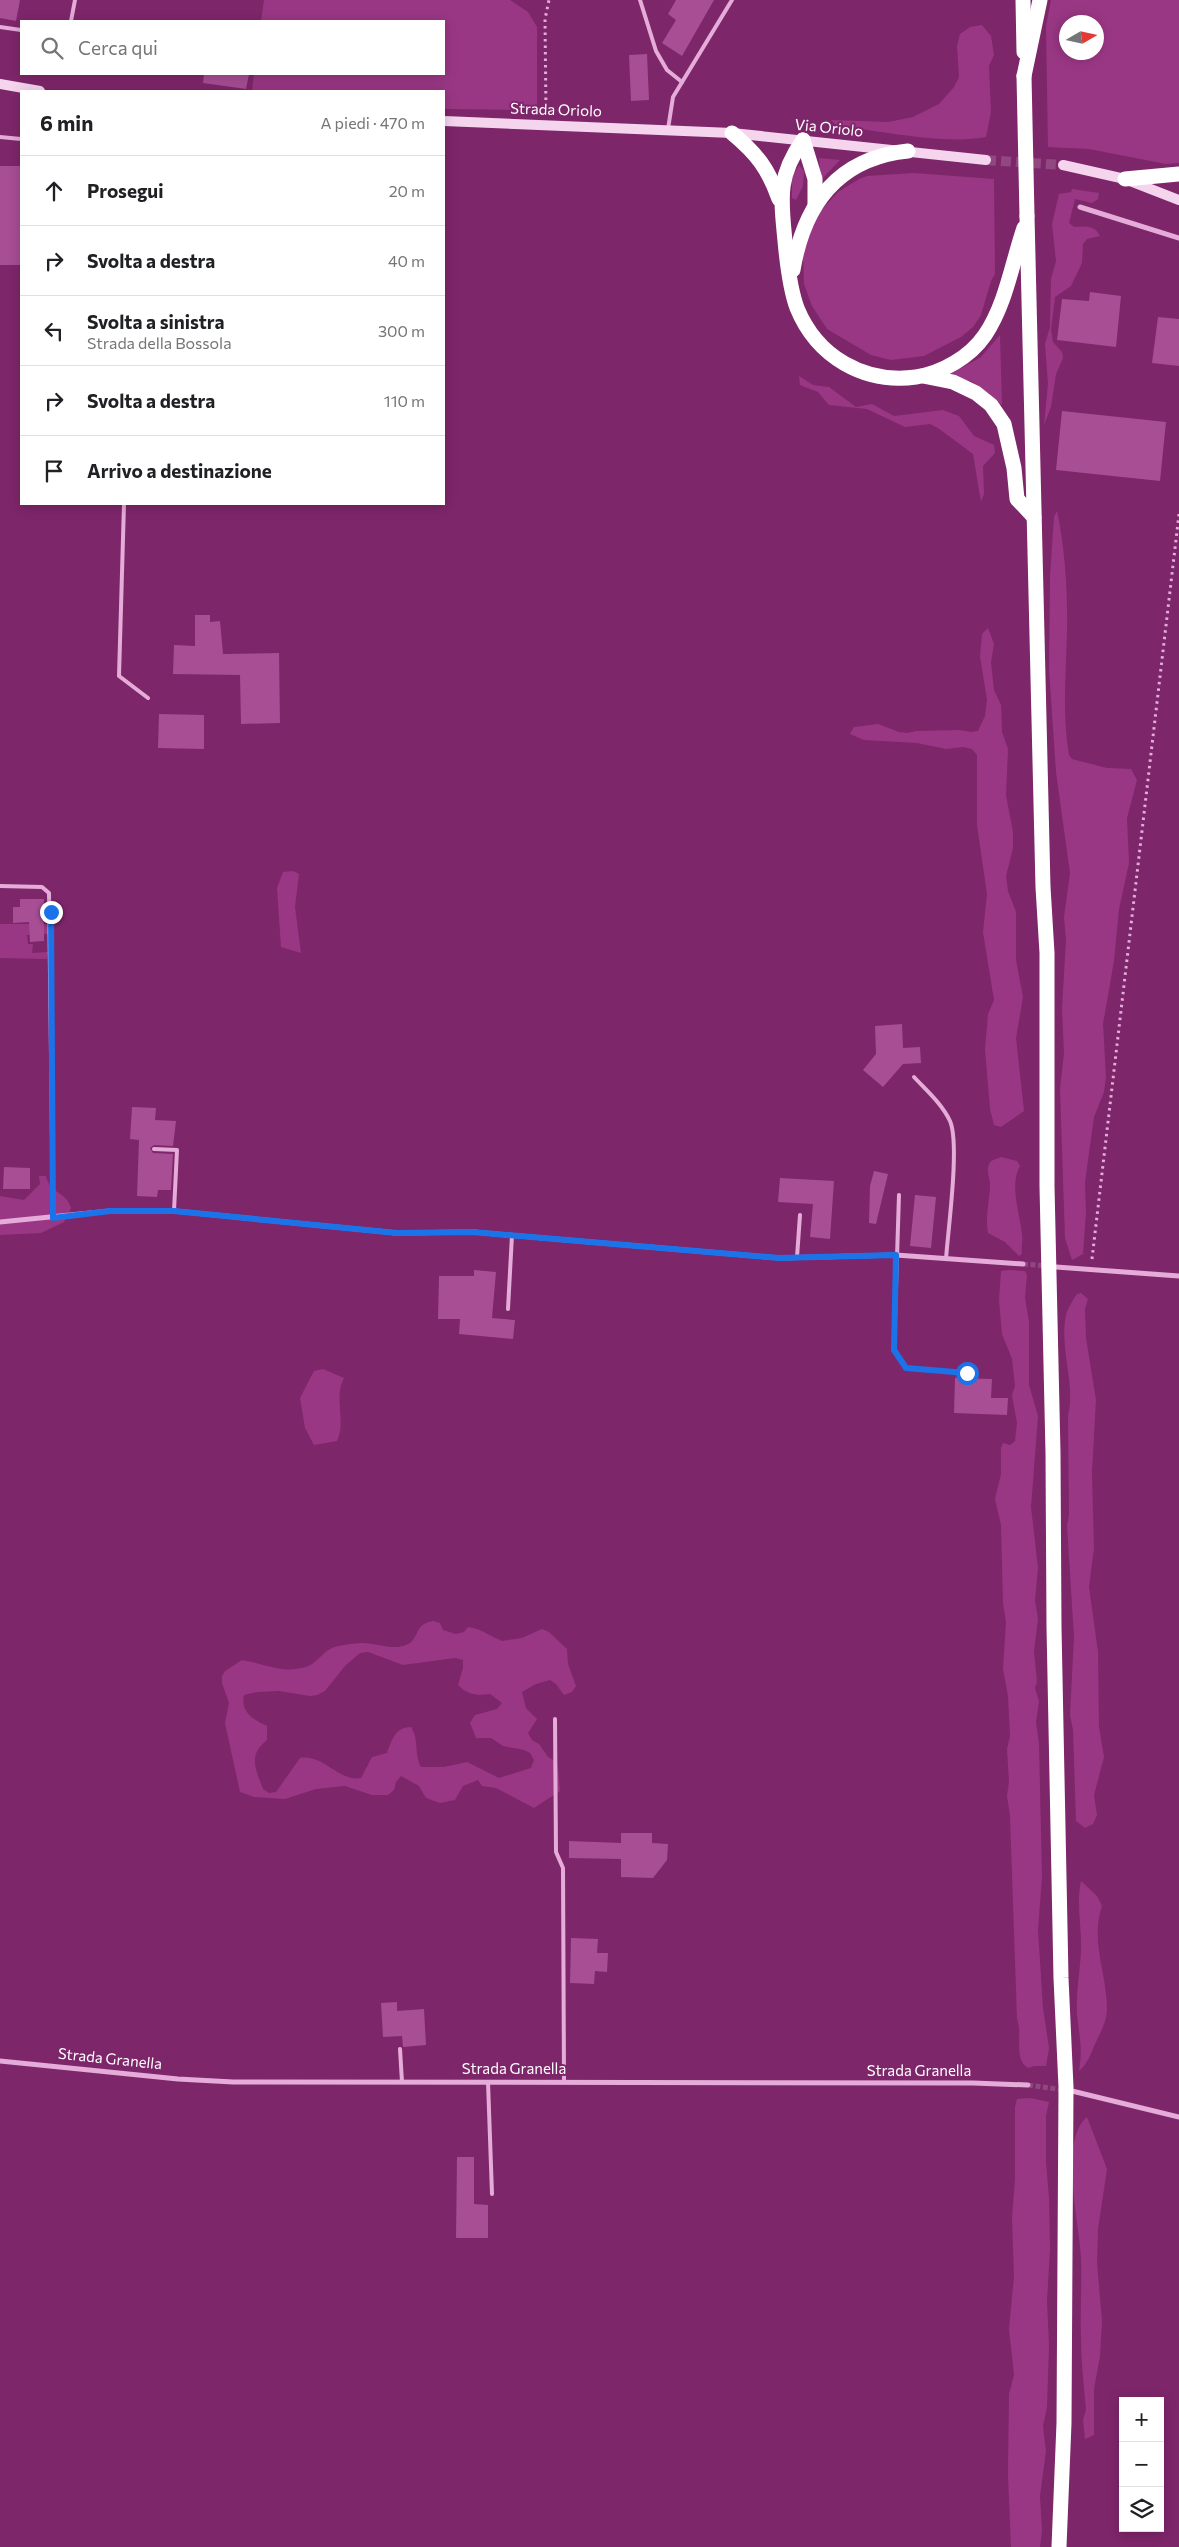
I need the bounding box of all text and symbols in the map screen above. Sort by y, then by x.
north arrow [1059,15,1104,60]
search box [20,20,445,75]
icon: search [38,34,66,62]
text: Cerca qui [78,36,158,59]
street label: Strada Oriolo [510,98,602,120]
text: 6 min [40,110,93,135]
text: A piedi · 470 m [320,113,425,132]
street label: Via Oriolo [794,114,864,140]
icon: ahead [40,177,68,205]
text: Prosegui [87,179,164,202]
text: 20 m [389,181,425,200]
icon: right [40,247,68,275]
text: Svolta a destra [87,249,215,272]
text: 40 m [388,251,425,270]
text: Svolta a sinistra [87,310,225,333]
icon: left [40,317,68,345]
text: 300 m [378,321,425,340]
text: Strada della Bossola [87,333,232,352]
icon: right [40,387,68,415]
text: Svolta a destra [87,389,215,412]
text: 110 m [384,391,425,410]
icon: arrive [40,457,68,485]
text: Arrivo a destinazione [87,459,272,482]
route end [40,901,63,924]
route start [956,1362,979,1385]
street label: Strada Granella [57,2044,163,2072]
street label: Strada Granella [462,2059,566,2077]
street label: Strada Granella [867,2061,971,2079]
map controls [1119,2397,1164,2532]
button: + [1119,2397,1164,2442]
button: − [1119,2442,1164,2487]
button: layers [1119,2487,1164,2532]

